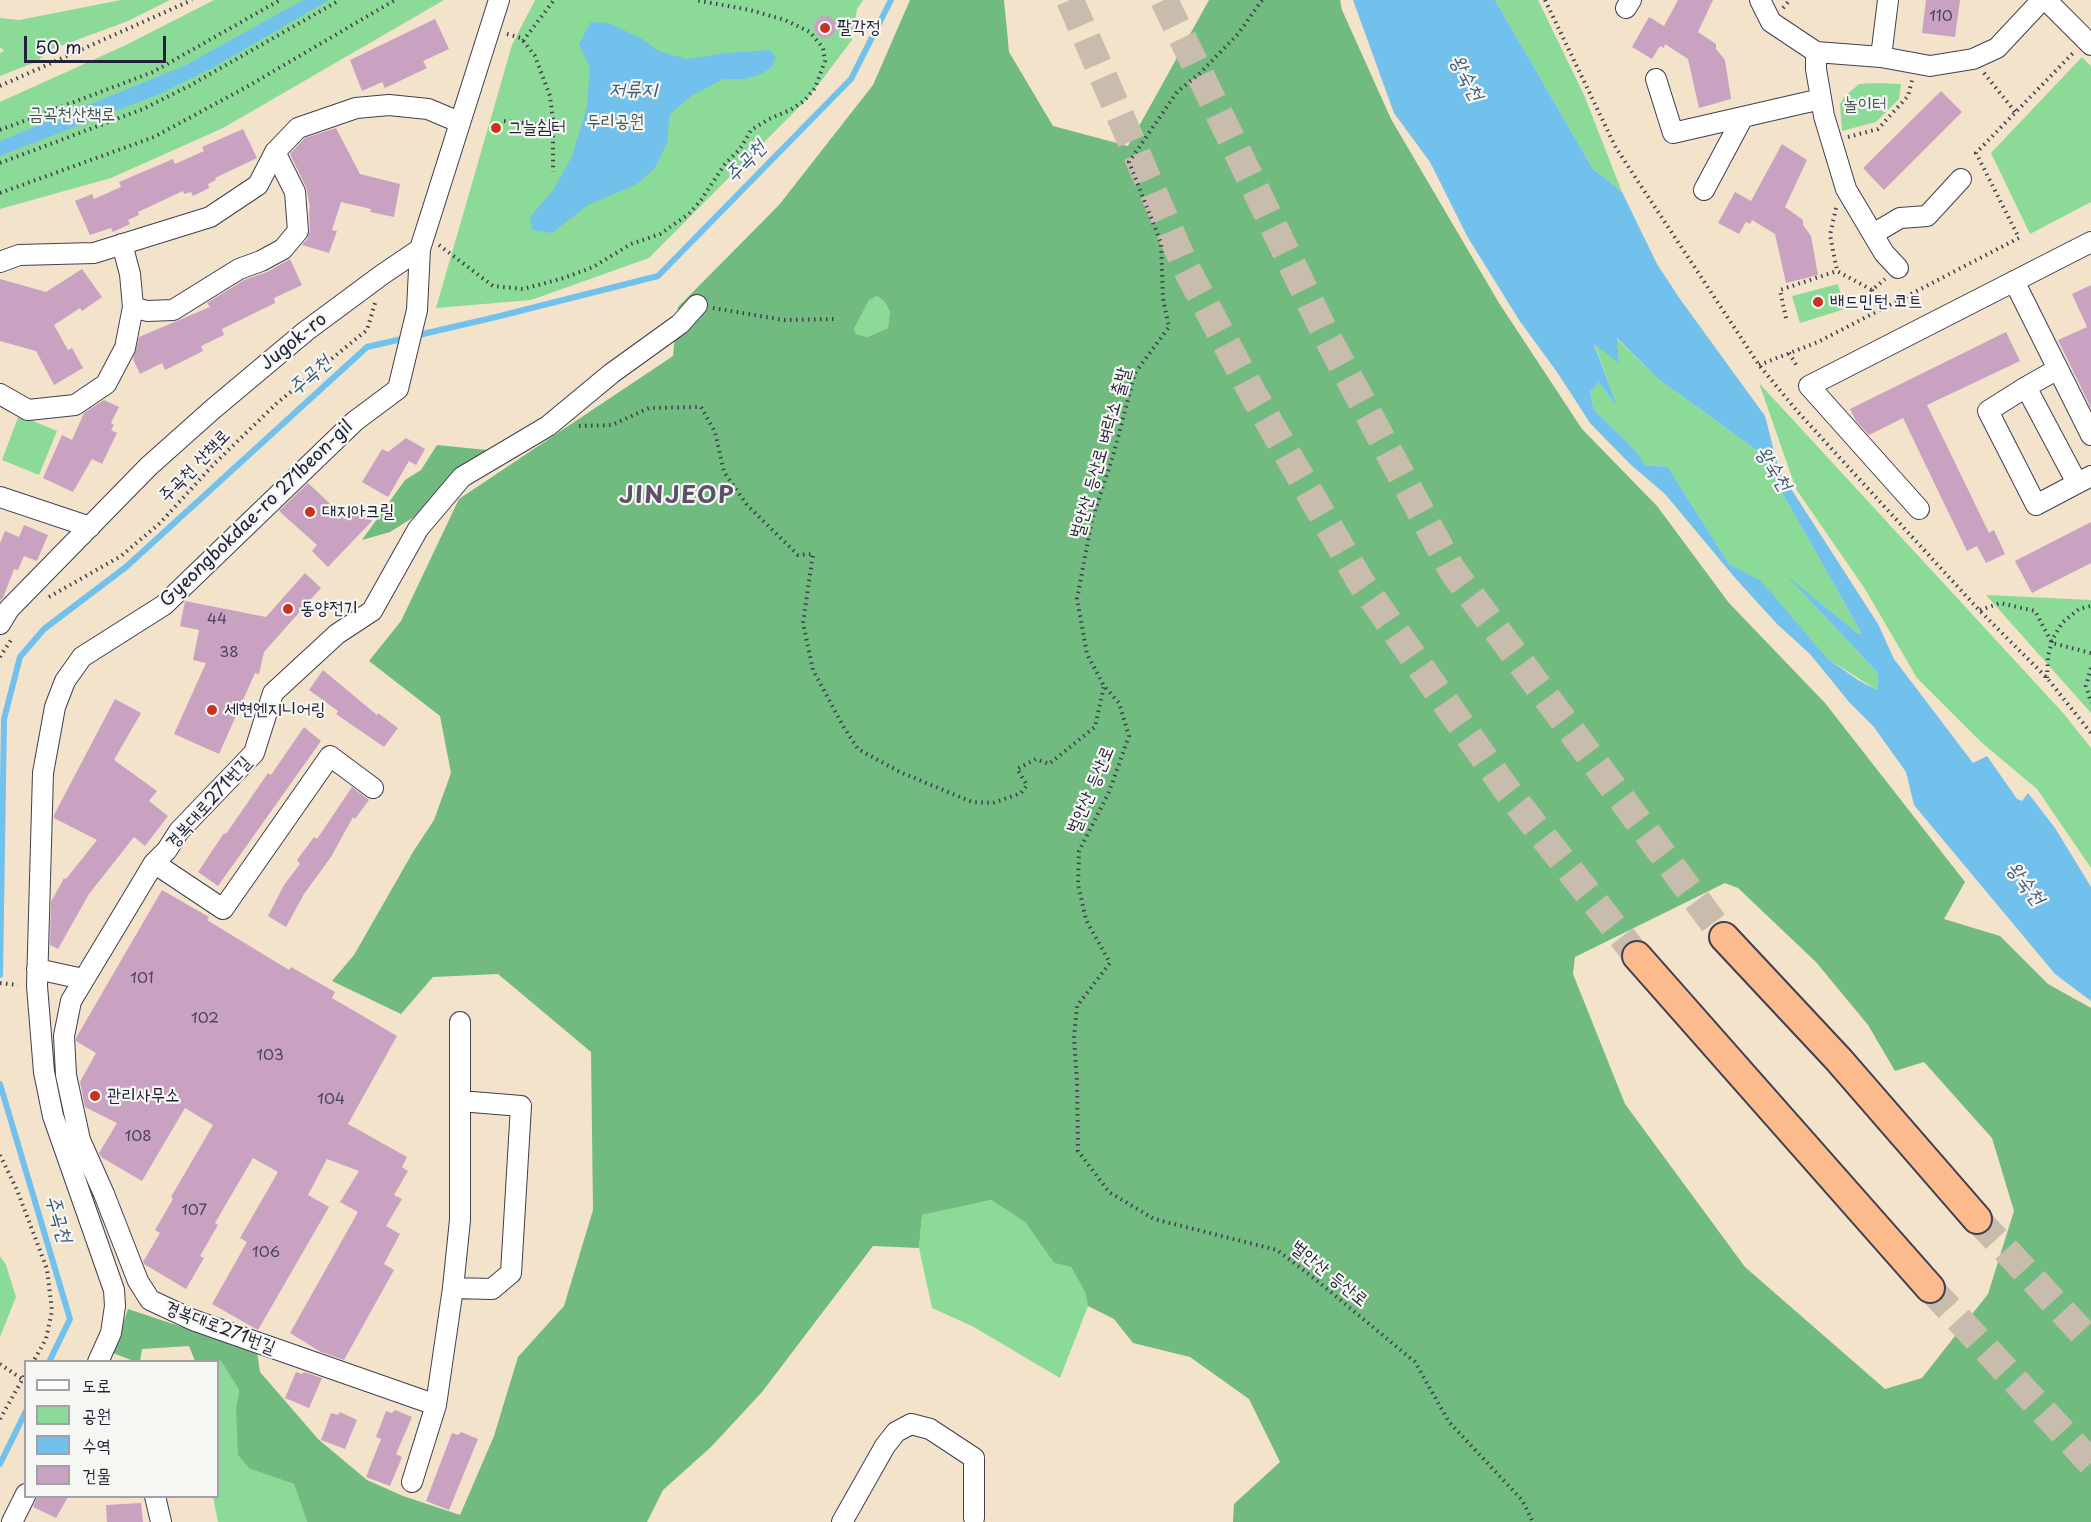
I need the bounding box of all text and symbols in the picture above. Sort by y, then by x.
house number: 110 [1929,8,1953,26]
place label: 팔각정 [837,17,880,39]
marker: 팔각정 [818,21,832,35]
scale bar [27,24,170,62]
text: 50 m [35,33,82,60]
water label: 왕숙천 [1444,51,1488,105]
water label: 저류지 [609,78,657,102]
park label: 놀이터 [1843,94,1887,116]
park label: 금곡천산책로 [29,104,115,126]
park label: 두리공원 [586,111,644,133]
place label: 그늘쉼터 [508,117,566,139]
marker: 그늘쉼터 [489,121,503,135]
water label: 주곡천 [721,136,771,188]
place label: 배드민턴 코트 [1830,291,1923,313]
marker: 배드민턴 코트 [1811,295,1825,309]
street label: Jugok-ro [257,309,331,375]
water label: 주곡천 [284,351,336,401]
street label: 벌안산 등산로 벼락소 출발 [1066,365,1136,541]
street label: Gyeongbokdae-ro 271beon-gil [156,416,358,612]
street label: 주곡천 산책로 [155,425,235,507]
water label: 왕숙천 [1750,442,1796,496]
district label: JINJEOP [619,482,735,510]
place label: 대지아크릴 [322,501,394,523]
marker: 대지아크릴 [303,505,317,519]
place label: 동양전기 [300,598,358,620]
marker: 동양전기 [281,602,295,616]
house number: 44 [207,611,227,629]
house number: 38 [219,644,239,662]
place label: 세현엔지니어링 [224,699,325,721]
marker: 세현엔지니어링 [205,703,219,717]
street label: 벌안산 등산로 [1063,743,1119,837]
street label: 경복대로271번길 [162,752,256,854]
water label: 왕숙천 [2001,858,2049,910]
house number: 101 [130,970,154,988]
house number: 102 [191,1010,219,1028]
house number: 103 [256,1047,284,1065]
place label: 관리사무소 [107,1085,179,1107]
marker: 관리사무소 [88,1089,102,1103]
house number: 104 [317,1091,345,1109]
house number: 108 [124,1128,152,1146]
water label: 주곡천 [39,1192,77,1246]
house number: 107 [181,1202,207,1220]
street label: 벌안산 등산로 [1286,1236,1372,1312]
house number: 106 [252,1244,280,1262]
street label: 경복대로271번길 [161,1297,279,1359]
legend [24,1360,219,1498]
text: 도로 [82,1371,111,1398]
text: 공원 [82,1401,111,1428]
text: 수역 [82,1431,111,1458]
text: 건물 [82,1461,111,1488]

